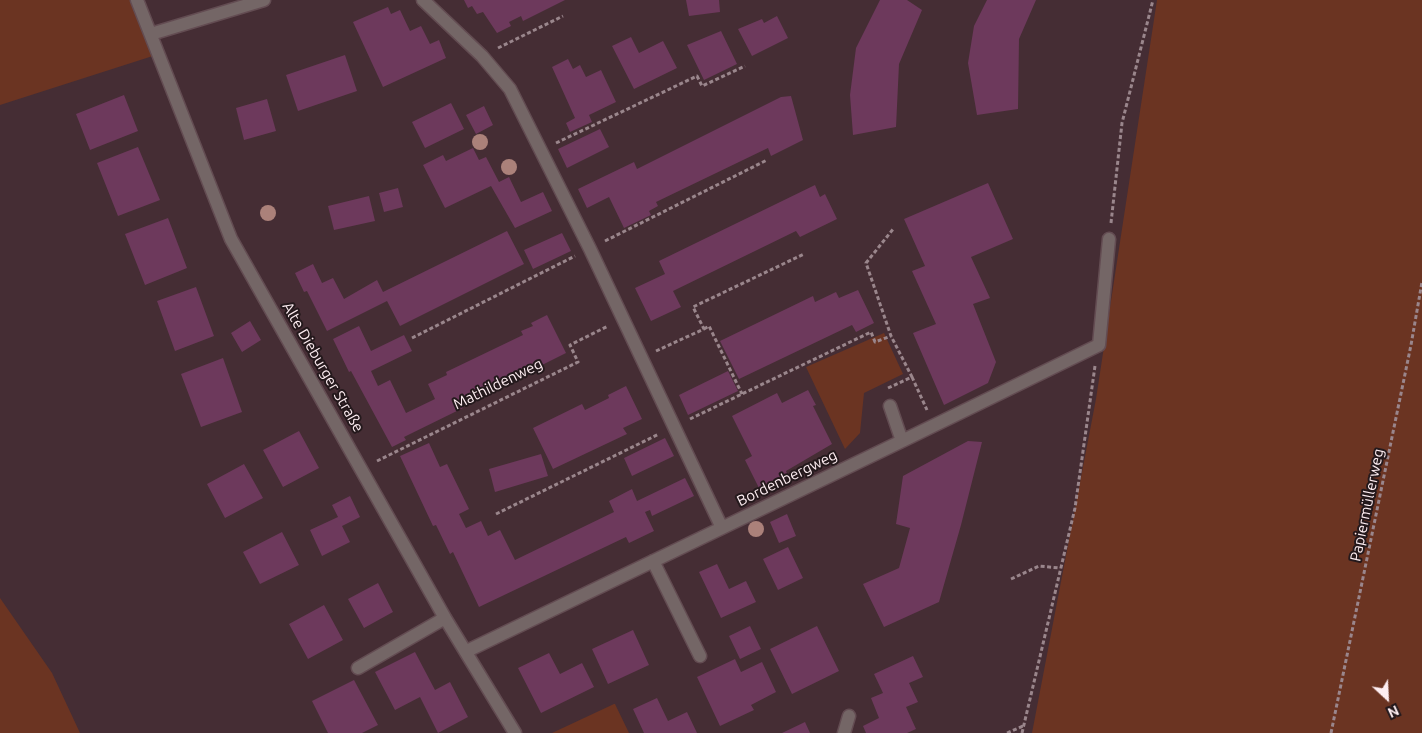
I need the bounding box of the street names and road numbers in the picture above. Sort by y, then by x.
street label: Alte Dieburger Straße [278,299,368,435]
street label: Mathildenweg [451,355,545,413]
street label: Bordenbergweg [734,446,840,510]
street label: Papiermüllerweg [1346,447,1388,563]

